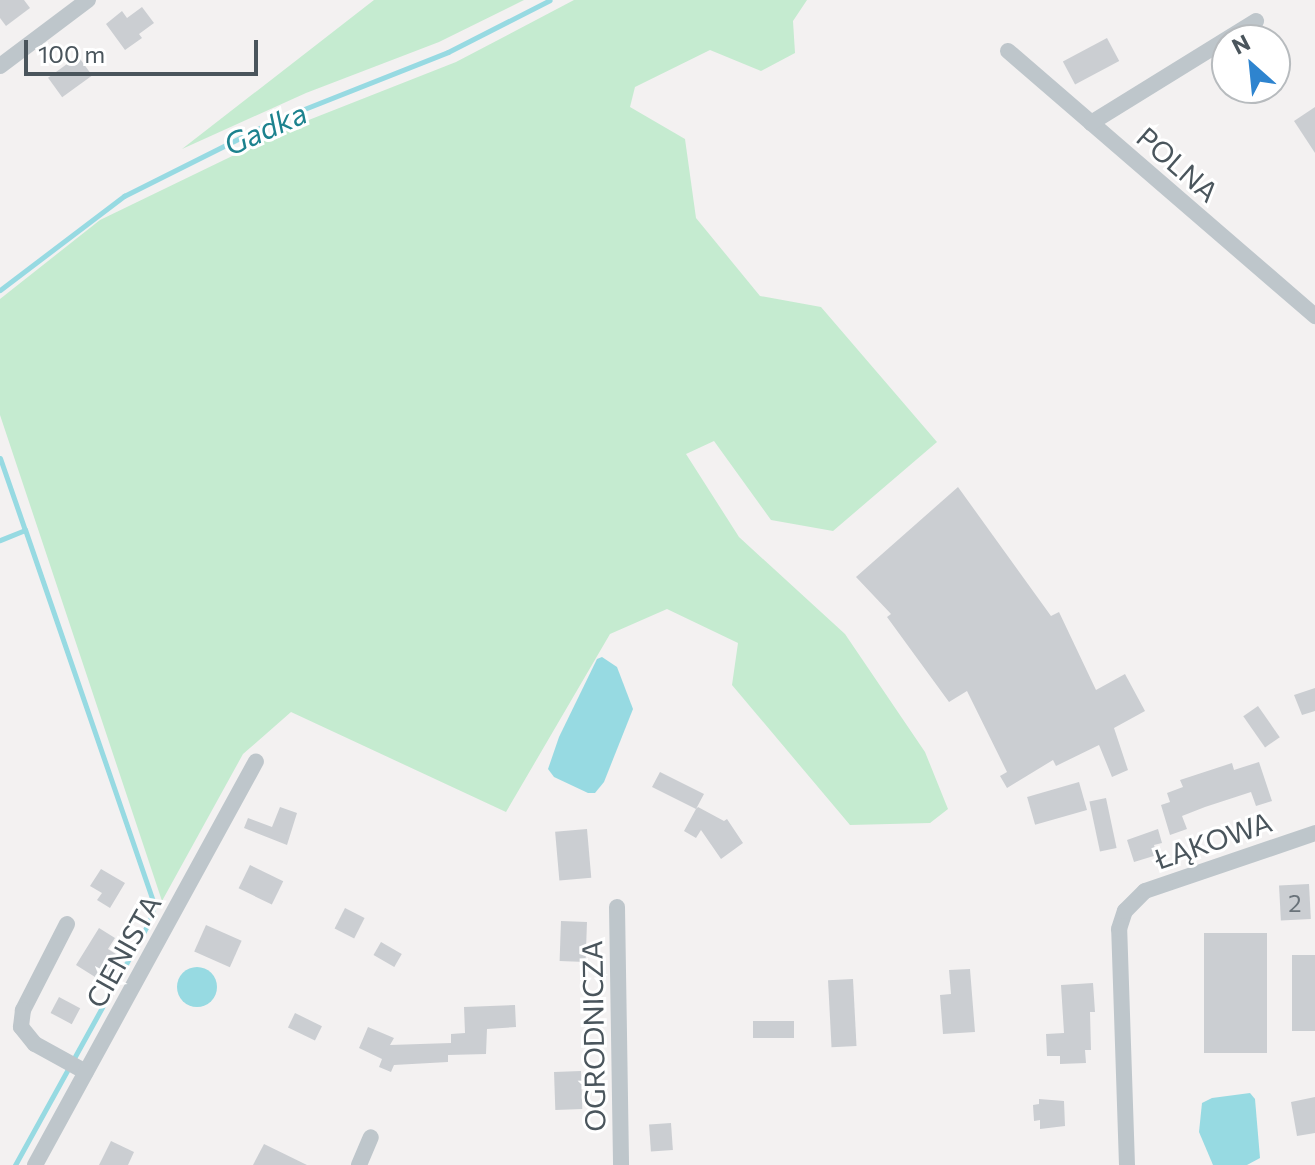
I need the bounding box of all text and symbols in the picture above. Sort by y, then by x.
scale bar [28,24,262,74]
north arrow [1211,24,1291,104]
text: N [1227,28,1254,60]
text: 100 m [38,39,105,68]
water label: Gadka [218,94,312,162]
street label: POLNA [1130,120,1226,208]
street label: ŁĄKOWA [1150,804,1276,876]
street label: CIENISTA [78,889,168,1013]
house number: 2 [1288,889,1302,917]
street label: OGRODNICZA [575,940,611,1132]

